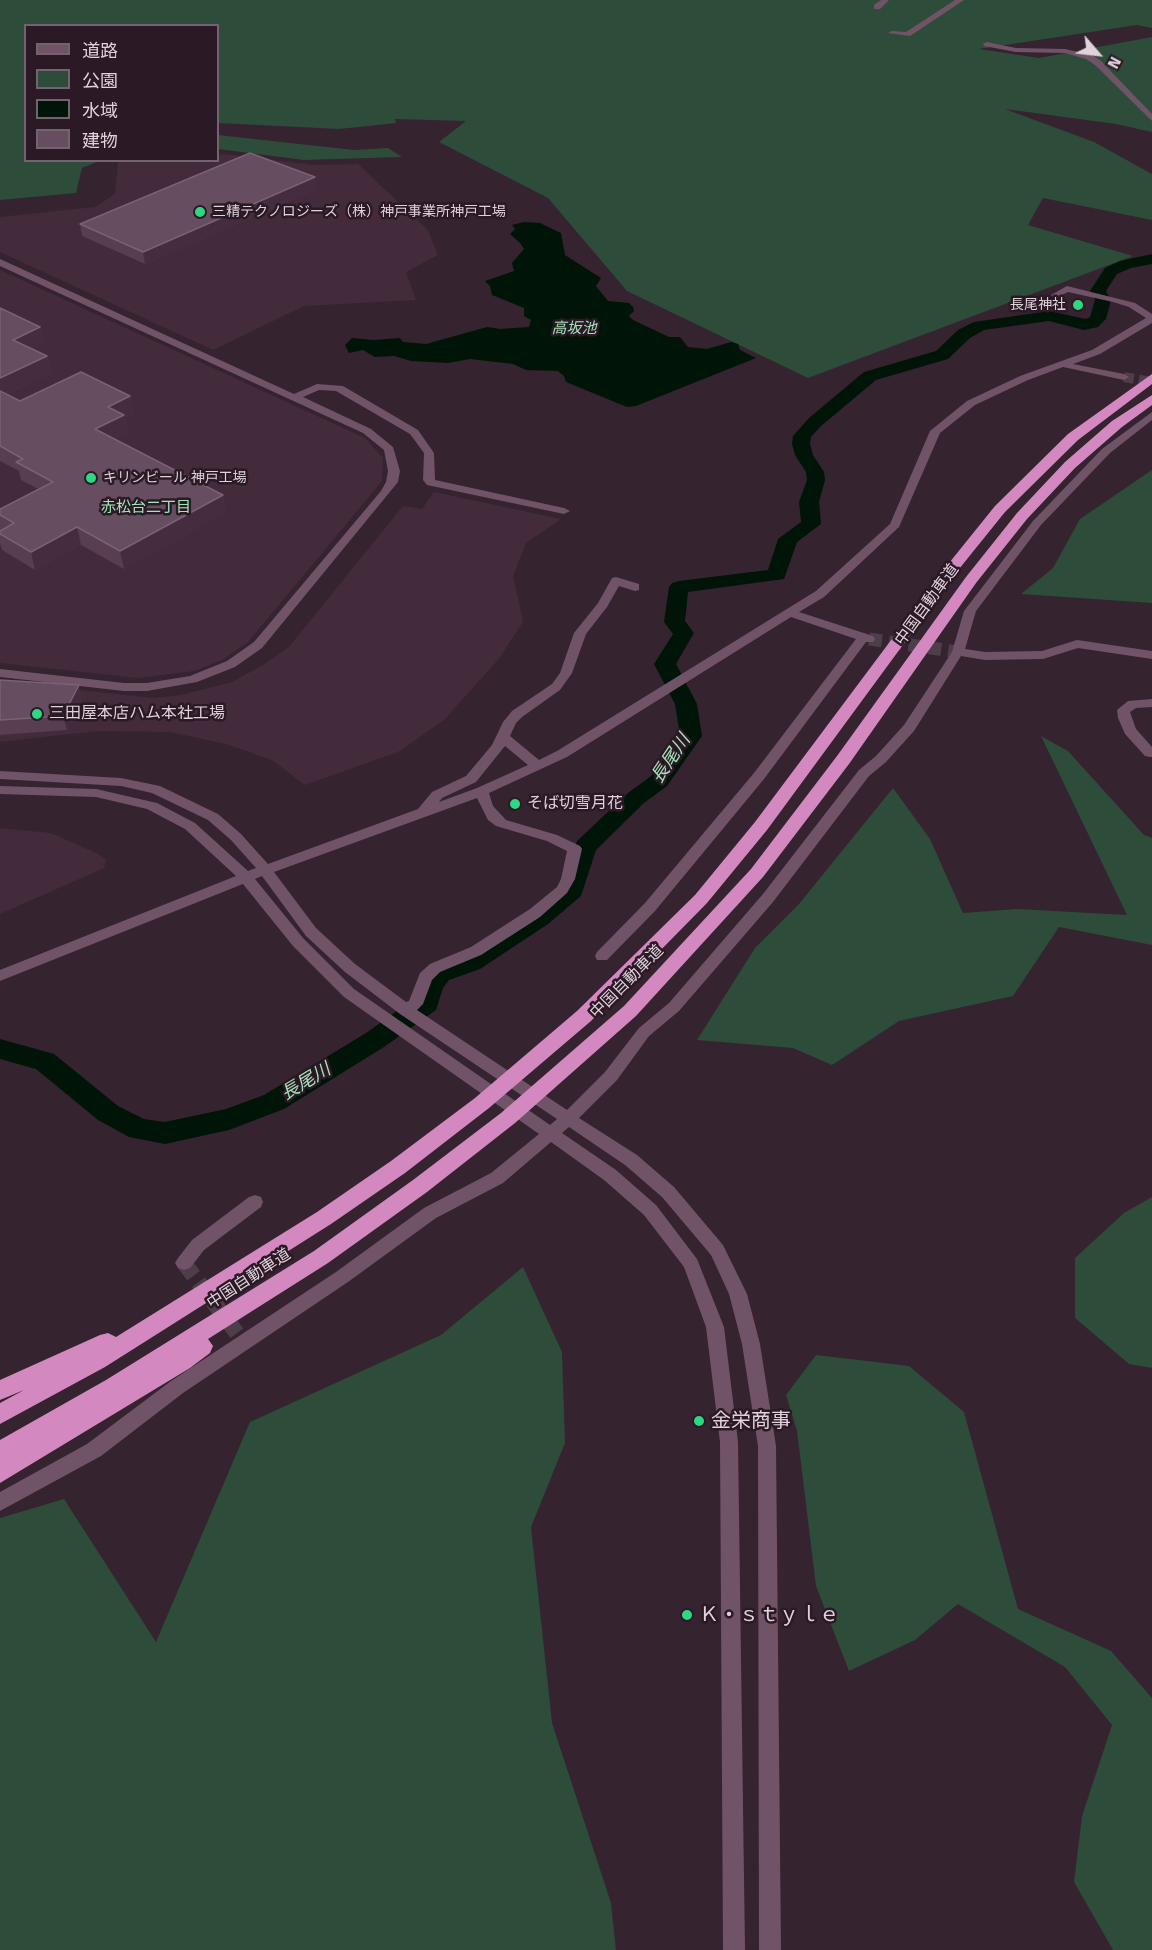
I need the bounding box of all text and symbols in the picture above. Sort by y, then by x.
legend [24,24,219,162]
north arrow [1068,24,1128,84]
text: 道路 [82,40,118,62]
text: N [1103,54,1125,72]
text: 公園 [82,70,118,92]
text: 水域 [82,100,118,122]
text: 建物 [82,130,118,152]
place label: 三精テクノロジーズ（株）神戸事業所神戸工場 [212,204,506,220]
marker: 三精テクノロジーズ（株）神戸事業所神戸工場 [193,205,207,219]
place label: 長尾神社 [1010,297,1066,313]
marker: 長尾神社 [1071,298,1085,312]
water label: 高坂池 [552,320,596,338]
place label: キリンビール 神戸工場 [103,470,247,486]
marker: キリンビール 神戸工場 [84,471,98,485]
district label: 赤松台二丁目 [101,499,191,517]
street label: 中国自動車道 [891,561,963,649]
place label: 三田屋本店ハム本社工場 [49,704,225,724]
marker: 三田屋本店ハム本社工場 [30,707,44,721]
water label: 長尾川 [647,731,695,787]
place label: そば切雪月花 [527,794,623,814]
marker: そば切雪月花 [508,797,522,811]
street label: 中国自動車道 [586,941,668,1023]
water label: 長尾川 [277,1059,335,1105]
street label: 中国自動車道 [204,1245,294,1313]
place label: 金栄商事 [711,1409,791,1433]
marker: 金栄商事 [692,1414,706,1428]
place label: Ｋ・ｓｔｙｌｅ [699,1603,839,1627]
marker: Ｋ・ｓｔｙｌｅ [680,1608,694,1622]

